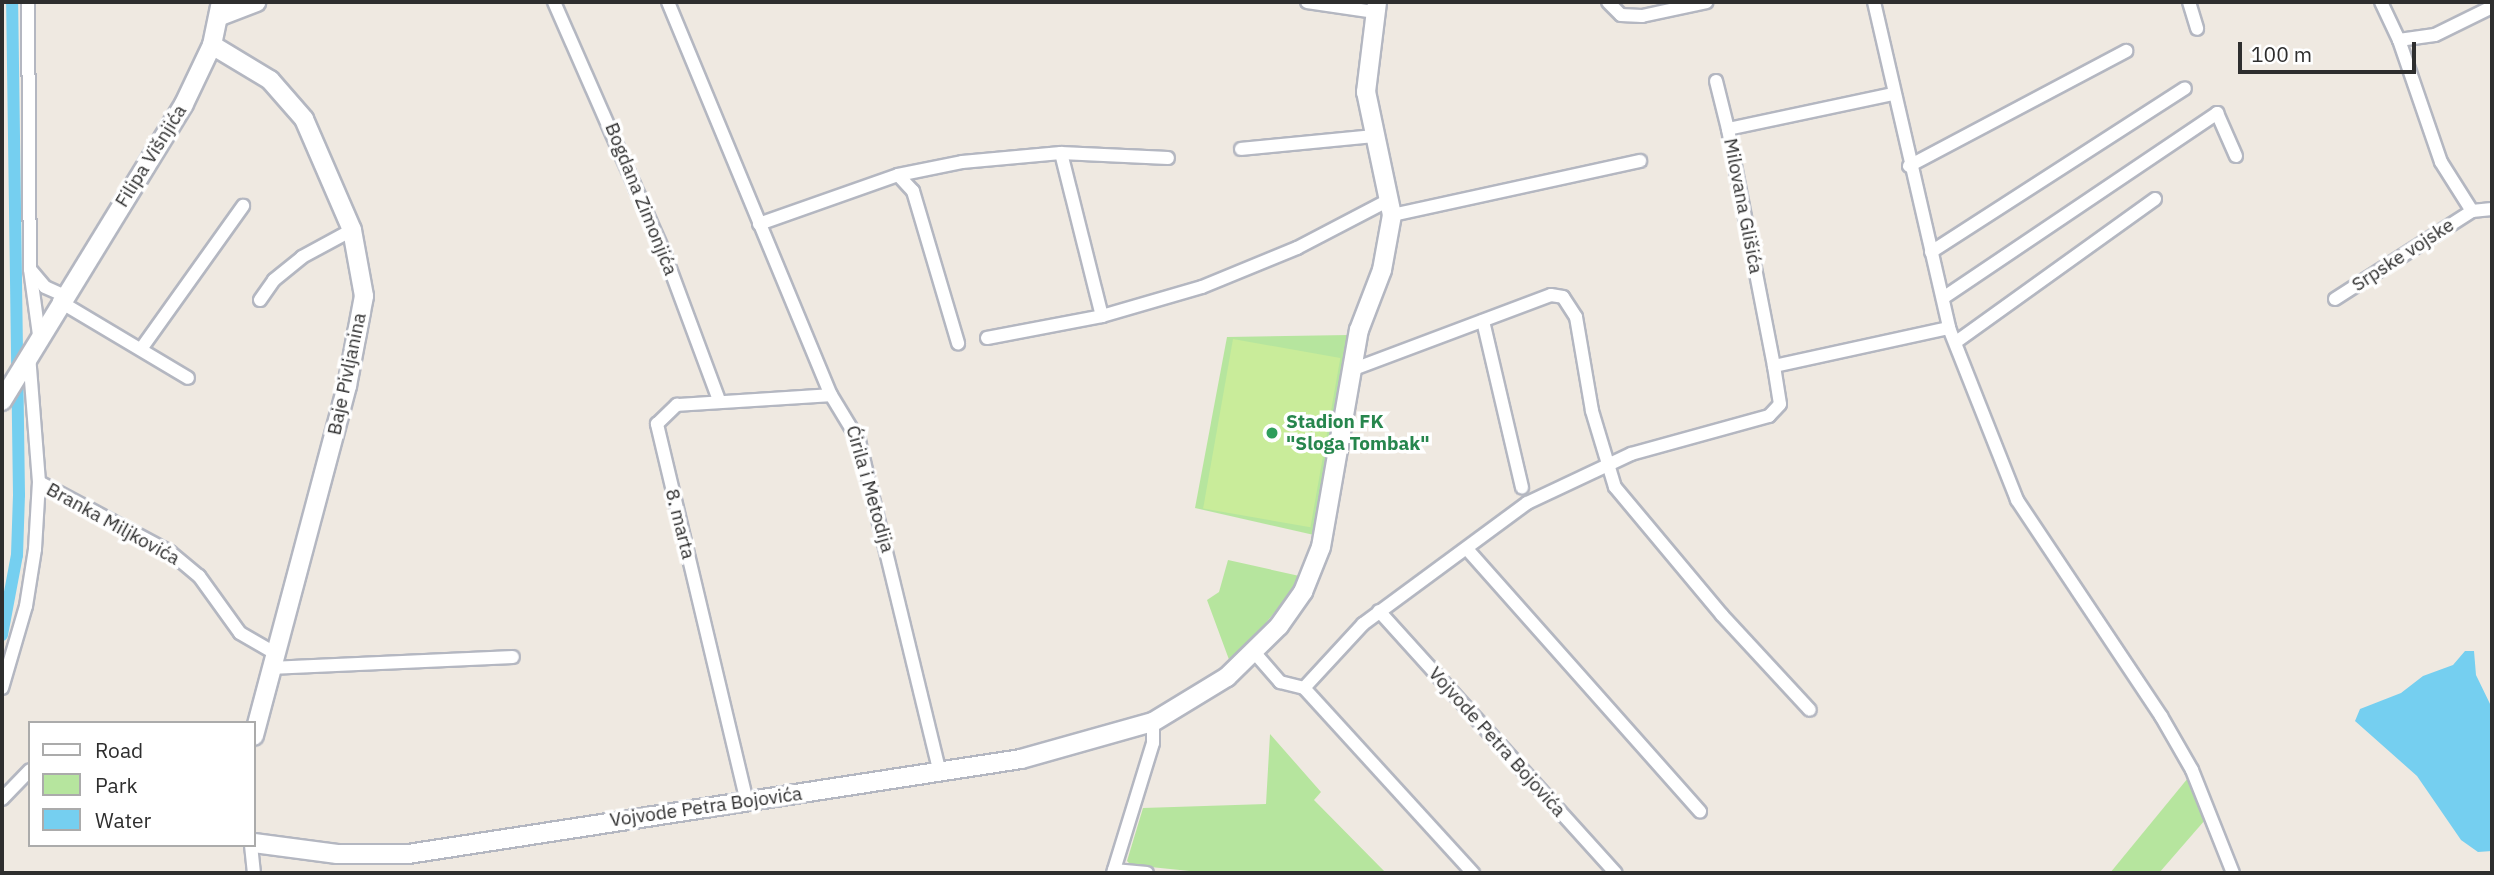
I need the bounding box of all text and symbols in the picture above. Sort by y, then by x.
scale bar [2242,28,2420,72]
text: 100 m [2251,40,2312,68]
street label: Filipa Višnjića [110,101,192,211]
street label: Bogdana Zimonjića [600,119,682,279]
street label: Milovana Glišića [1719,136,1767,276]
street label: Srpske vojske [2348,214,2458,296]
street label: Baje Pivljanina [323,311,371,437]
place label: Stadion FK "Sloga Tombak" [1286,411,1430,455]
street label: Ćirila i Metodija [841,423,899,555]
marker: Stadion FK "Sloga Tombak" [1264,425,1280,441]
street label: Branka Miljkovića [42,478,184,570]
street label: 8. marta [660,486,700,562]
street label: Vojvode Petra Bojovića [1424,662,1570,822]
legend [28,721,256,847]
text: Road [95,736,143,764]
text: Park [95,771,138,799]
street label: Vojvode Petra Bojovića [608,782,804,832]
text: Water [95,806,151,834]

